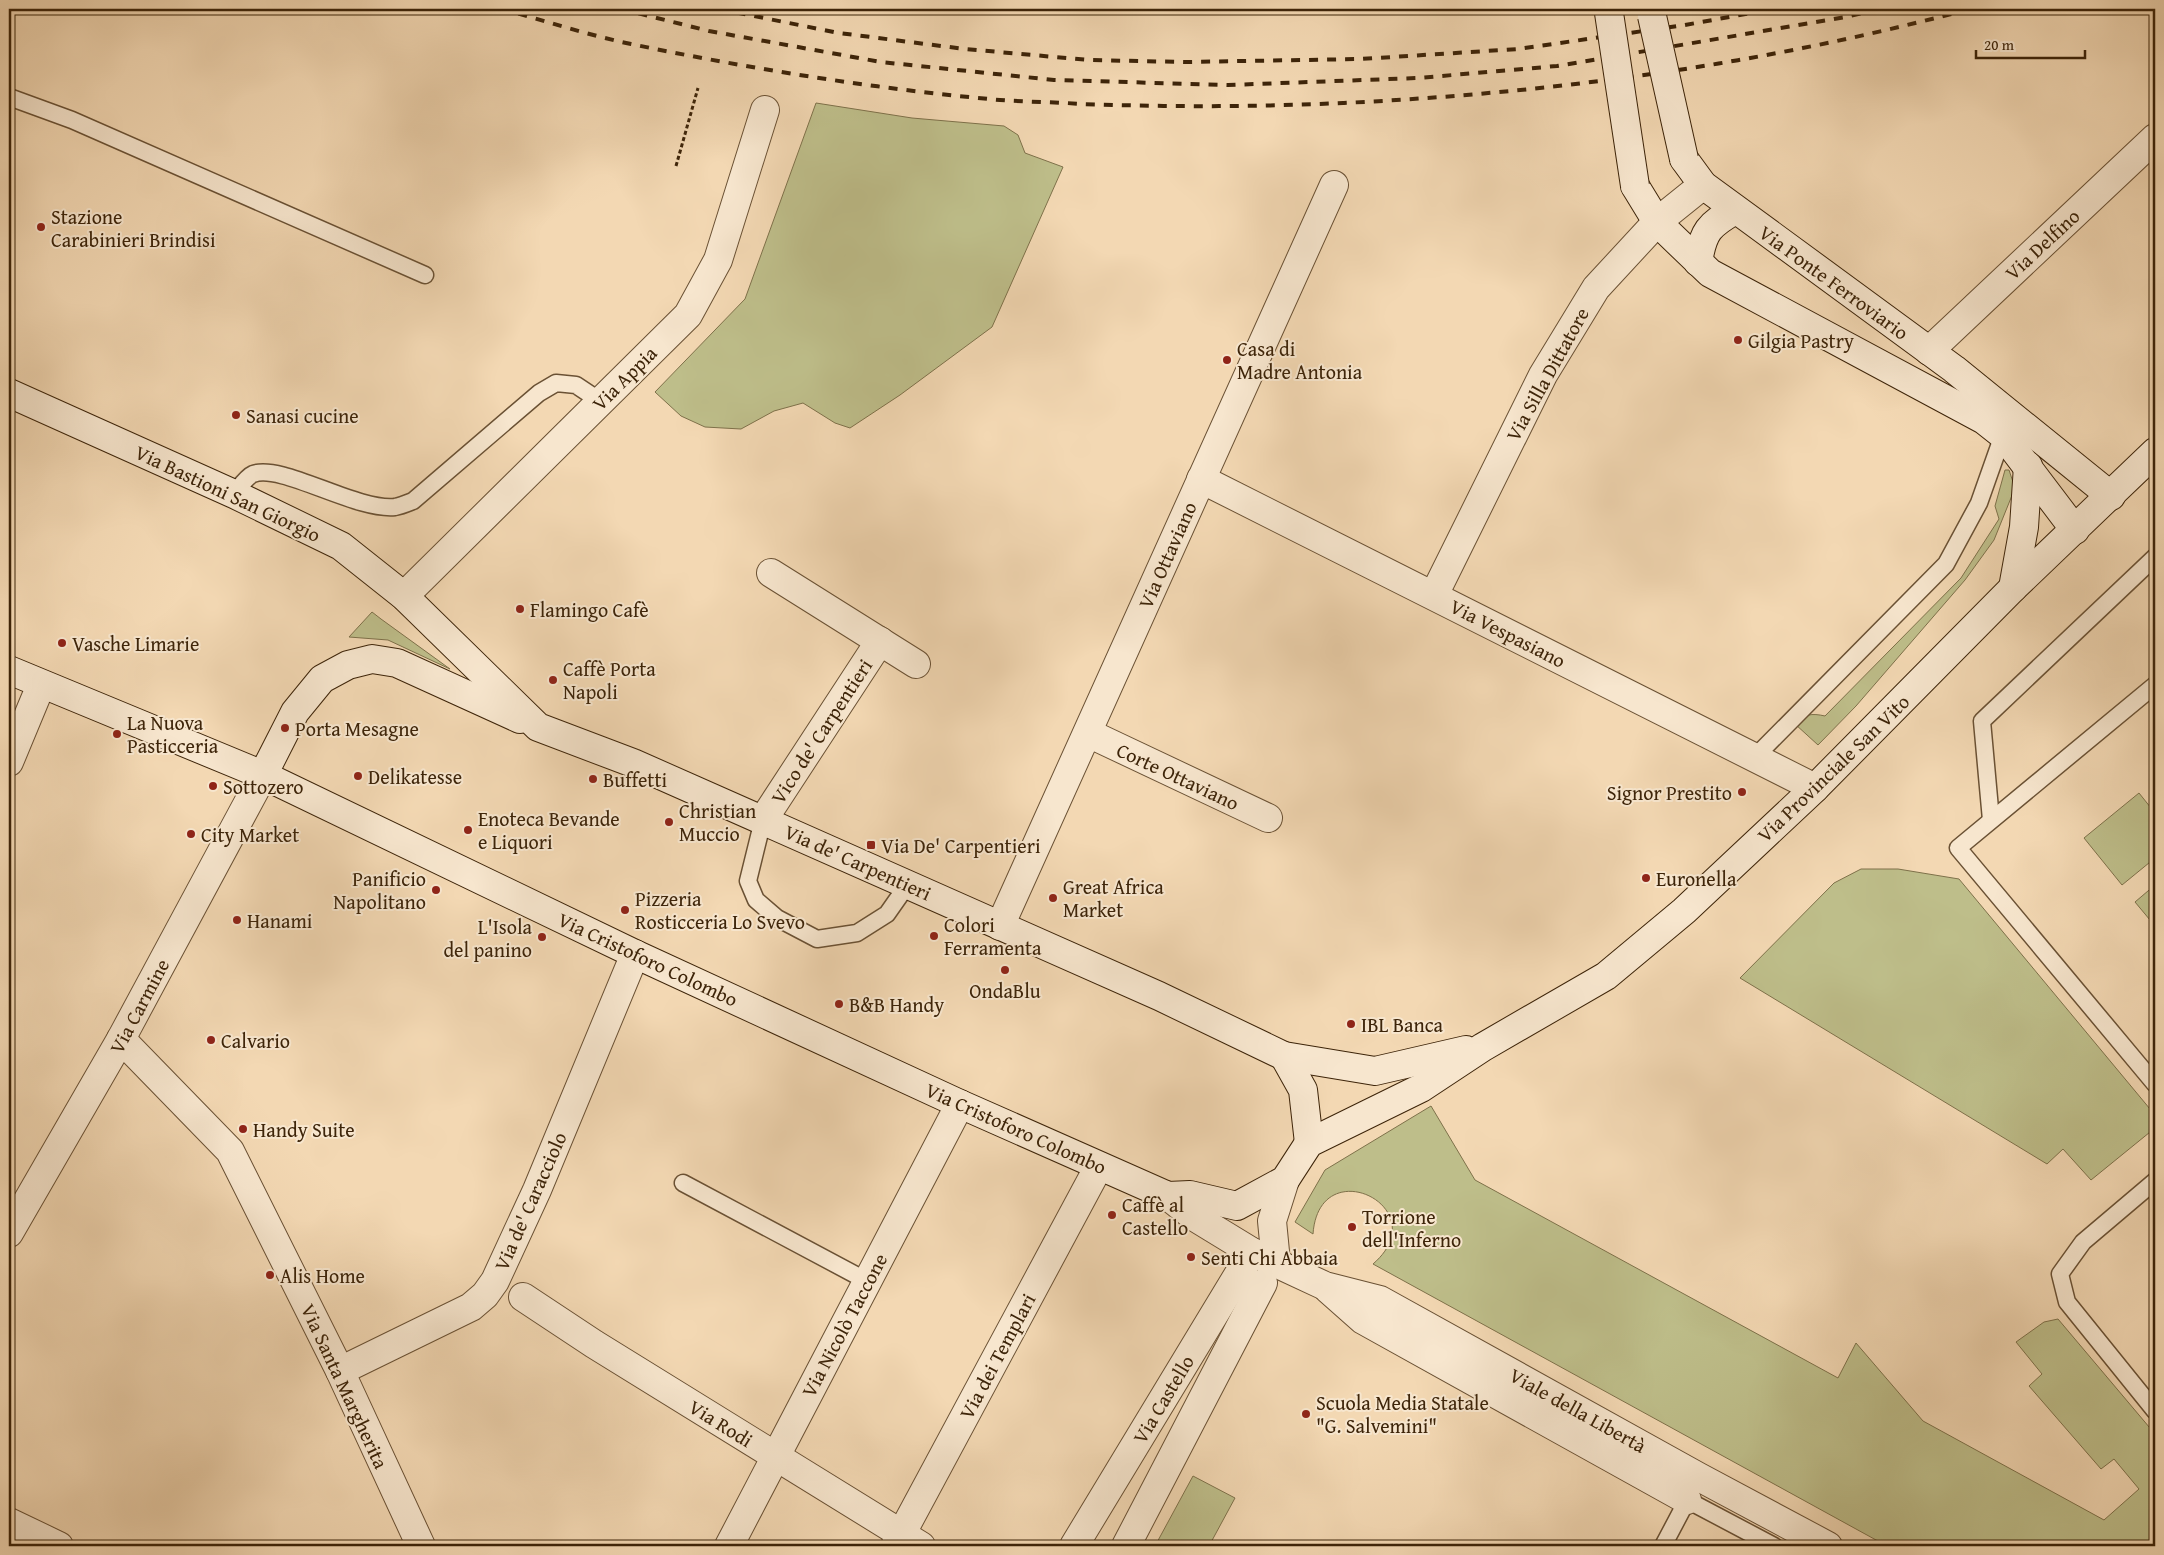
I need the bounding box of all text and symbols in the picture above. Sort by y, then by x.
scale bar [1976,28,2085,60]
text: 20 m [1984,34,2015,55]
place label: Stazione Carabinieri Brindisi [51,202,216,254]
street label: Via Delfino [1998,202,2086,286]
street label: Via Ponte Ferroviario [1753,218,1915,346]
marker: Stazione Carabinieri Brindisi [35,221,47,233]
street label: Via Silla Dittatore [1498,302,1596,446]
place label: Gilgia Pastry [1748,326,1854,355]
place label: Casa di Madre Antonia [1237,334,1363,386]
marker: Gilgia Pastry [1732,334,1744,346]
street label: Via Appia [585,339,663,417]
marker: Casa di Madre Antonia [1221,354,1233,366]
place label: Sanasi cucine [246,401,359,430]
marker: Sanasi cucine [230,409,242,421]
street label: Via Bastioni San Giorgio [130,437,326,549]
street label: Via Ottaviano [1130,497,1204,613]
street label: Via Vespasiano [1445,591,1571,675]
place label: Flamingo Cafè [530,595,649,624]
marker: Flamingo Cafè [514,603,526,615]
place label: Vasche Limarie [72,629,199,658]
marker: Vasche Limarie [56,637,68,649]
street label: Vico de' Carpentieri [763,652,879,809]
place label: Caffè Porta Napoli [563,654,656,706]
marker: Caffè Porta Napoli [547,674,559,686]
street label: Via Provinciale San Vito [1750,687,1916,849]
place label: La Nuova Pasticceria [127,708,219,760]
place label: Porta Mesagne [295,714,419,743]
marker: Porta Mesagne [279,722,291,734]
marker: La Nuova Pasticceria [111,728,123,740]
street label: Corte Ottaviano [1112,735,1244,817]
place label: Delikatesse [368,762,462,791]
place label: Buffetti [603,765,667,794]
marker: Delikatesse [352,770,364,782]
place label: Sottozero [223,772,304,801]
marker: Buffetti [587,773,599,785]
place label: Signor Prestito [1607,778,1732,807]
marker: Sottozero [207,780,219,792]
marker: Signor Prestito [1736,786,1748,798]
place label: Christian Muccio [679,796,756,848]
place label: Enoteca Bevande e Liquori [478,804,620,856]
marker: Christian Muccio [663,816,675,828]
street label: Via de' Carpentieri [780,817,936,908]
place label: City Market [201,820,299,849]
marker: Enoteca Bevande e Liquori [462,824,474,836]
marker: City Market [185,828,197,840]
place label: Via De' Carpentieri [881,831,1041,860]
marker: Via De' Carpentieri [865,839,877,851]
place label: Panificio Napolitano [333,864,426,916]
place label: Euronella [1656,864,1737,893]
place label: Great Africa Market [1063,872,1164,924]
marker: Euronella [1640,872,1652,884]
marker: Panificio Napolitano [430,884,442,896]
place label: Pizzeria Rosticceria Lo Svevo [635,884,805,936]
marker: Great Africa Market [1047,892,1059,904]
marker: Pizzeria Rosticceria Lo Svevo [619,904,631,916]
street label: Via Cristoforo Colombo [553,905,743,1013]
place label: Hanami [247,906,313,935]
place label: Colori Ferramenta [944,910,1042,962]
place label: L'Isola del panino [443,912,533,964]
marker: Hanami [231,914,243,926]
marker: Colori Ferramenta [928,930,940,942]
marker: L'Isola del panino [536,931,548,943]
street label: Via Carmine [102,953,176,1059]
marker: OndaBlu [999,964,1011,976]
place label: OndaBlu [969,976,1041,1005]
place label: B&B Handy [849,990,944,1019]
marker: B&B Handy [833,998,845,1010]
place label: IBL Banca [1361,1010,1444,1039]
marker: IBL Banca [1345,1018,1357,1030]
place label: Calvario [221,1026,290,1055]
marker: Calvario [205,1034,217,1046]
street label: Via Cristoforo Colombo [921,1075,1111,1181]
place label: Handy Suite [253,1115,355,1144]
marker: Handy Suite [237,1123,249,1135]
street label: Via de' Caracciolo [486,1127,574,1275]
place label: Caffè al Castello [1122,1190,1188,1242]
place label: Torrione dell'Inferno [1362,1202,1461,1254]
marker: Caffè al Castello [1106,1209,1118,1221]
marker: Torrione dell'Inferno [1346,1221,1358,1233]
place label: Senti Chi Abbaia [1201,1243,1338,1272]
street label: Via Nicolò Taccone [794,1248,894,1402]
marker: Senti Chi Abbaia [1185,1251,1197,1263]
place label: Alis Home [280,1261,365,1290]
marker: Alis Home [264,1269,276,1281]
street label: Via dei Templari [952,1288,1042,1424]
street label: Via Santa Margherita [294,1299,396,1474]
street label: Via Castello [1125,1349,1201,1449]
street label: Viale della Libertà [1504,1360,1652,1460]
place label: Scuola Media Statale "G. Salvemini" [1316,1388,1489,1440]
street label: Via Rodi [683,1392,759,1454]
marker: Scuola Media Statale "G. Salvemini" [1300,1408,1312,1420]

